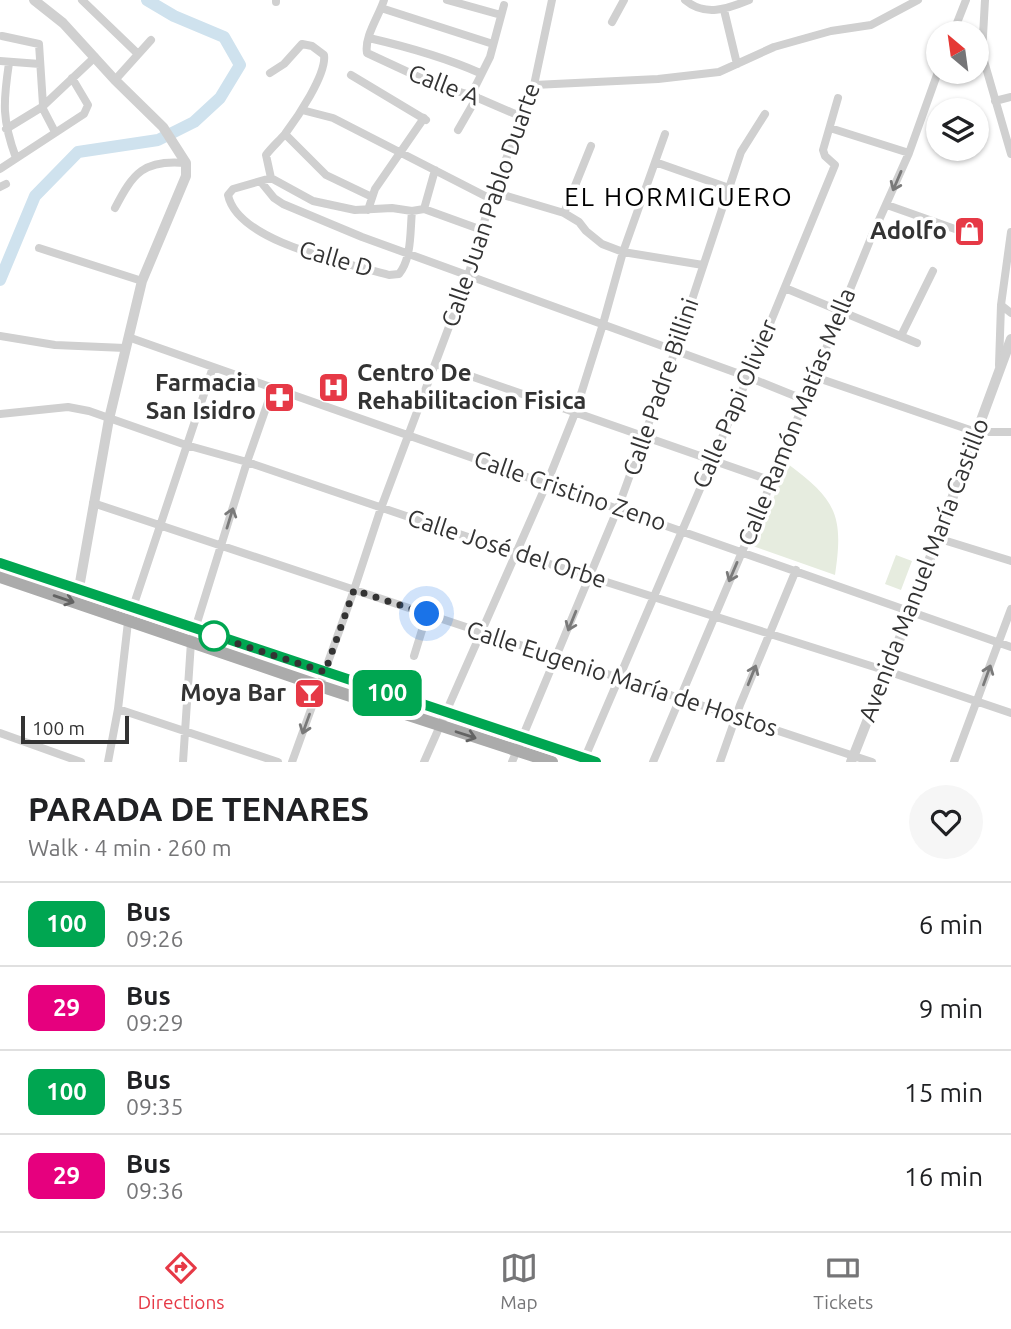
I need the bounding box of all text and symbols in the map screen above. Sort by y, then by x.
north arrow [926,21,989,84]
map controls [926,21,989,161]
street label: Calle A [405,59,484,111]
street label: Calle Juan Pablo Duarte [436,79,545,330]
button: layers [926,98,989,161]
one-way arrow [890,170,903,192]
district label: EL HORMIGUERO [564,182,794,211]
shop icon: Adolfo [953,214,987,248]
place label: Adolfo [870,217,947,244]
street label: Calle D [296,235,376,282]
street label: Calle Ramón Matías Mella [732,284,861,550]
street label: Calle Padre Billini [618,295,704,479]
street label: Calle Papi Olivier [687,315,782,492]
place label: Centro De Rehabilitacion Fisica [357,359,586,414]
place label: Farmacia San Isidro [146,369,256,424]
hospital icon: Centro De Rehabilitacion Fisica [317,370,351,404]
pharmacy icon: Farmacia San Isidro [262,380,296,414]
street label: Avenida Manuel María Castillo [853,414,994,725]
street label: Calle Cristino Zeno [470,445,670,536]
street label: Calle José del Orbe [404,504,610,593]
one-way arrow [225,507,238,529]
one-way arrow [726,560,739,582]
one-way arrow [53,594,75,606]
your location [409,596,444,631]
one-way arrow [564,609,577,631]
street label: Calle Eugenio María de Hostos [463,615,781,742]
unlabelled marker [199,621,229,651]
one-way arrow [747,665,760,686]
one-way arrow [981,665,994,687]
line badge: 100 [347,670,427,716]
bar icon: Moya Bar [292,676,326,710]
place label: Moya Bar [180,679,286,706]
text: 100 [367,679,407,706]
scale bar [21,713,130,745]
one-way arrow [299,713,311,735]
text: 100 m [32,717,85,739]
one-way arrow [454,729,476,742]
button: heart [909,785,983,859]
text: PARADA DE TENARES [28,790,369,827]
text: Walk · 4 min · 260 m [28,835,232,860]
text: Bus [126,897,171,926]
text: 100 [46,910,87,937]
text: 6 min [919,910,983,939]
text: 09:26 [126,926,184,951]
text: Bus [126,981,171,1010]
text: 29 [53,994,80,1021]
text: 9 min [919,994,983,1023]
text: 09:29 [126,1010,184,1035]
text: Bus [126,1065,171,1094]
text: 100 [46,1078,87,1105]
text: 15 min [904,1078,983,1107]
text: 09:35 [126,1094,184,1119]
text: Bus [126,1149,171,1178]
text: 29 [53,1162,80,1189]
text: 16 min [904,1162,983,1191]
text: 09:36 [126,1178,184,1203]
tab: Directions [138,1249,225,1313]
tab: Map [500,1249,538,1313]
tab: Tickets [813,1249,873,1313]

